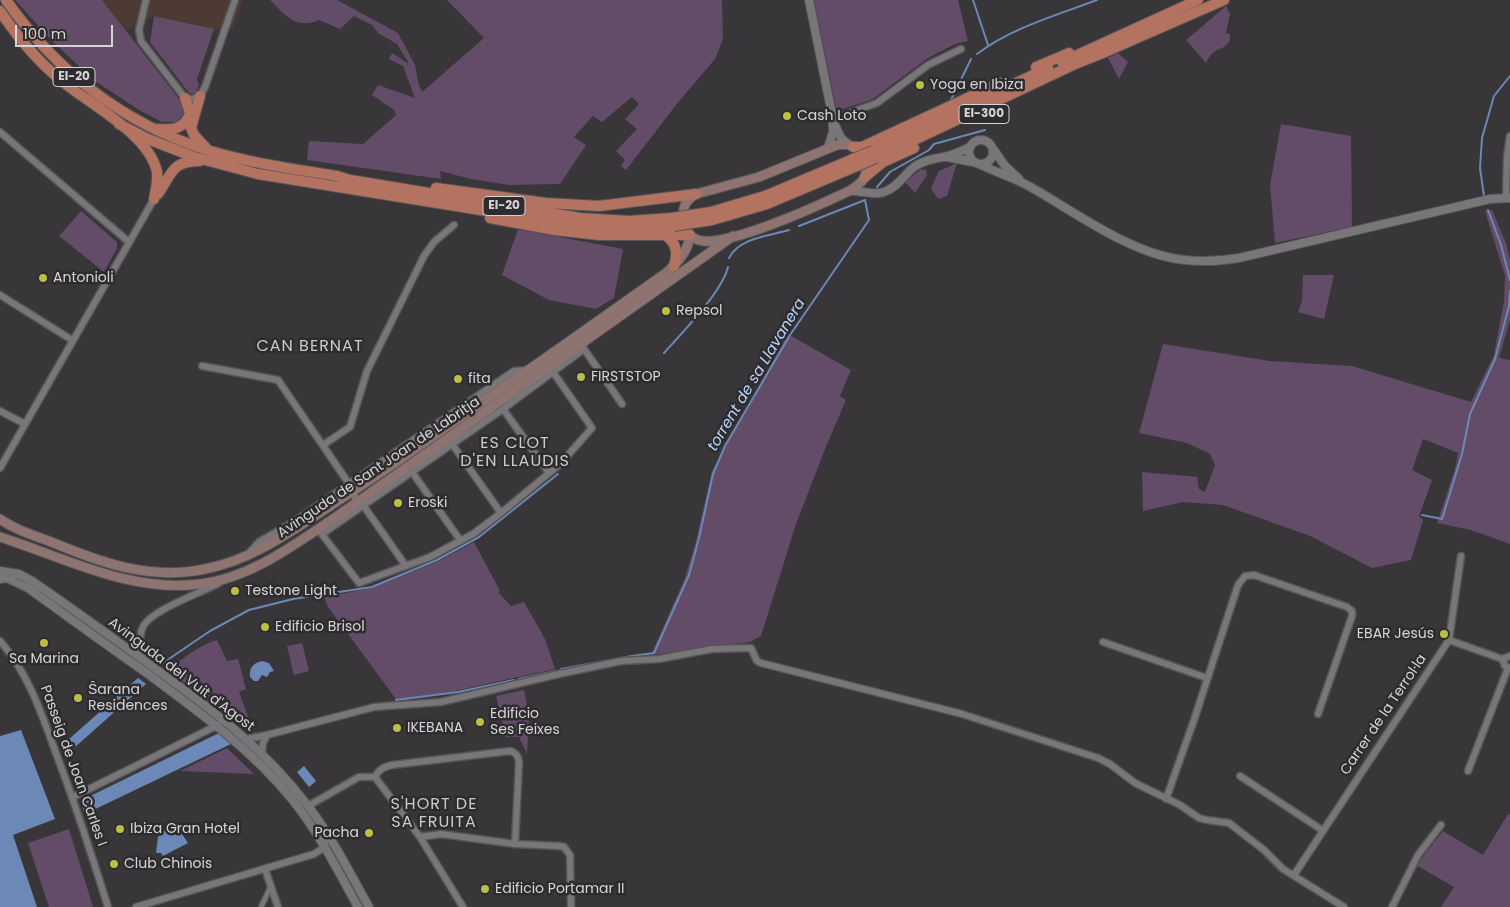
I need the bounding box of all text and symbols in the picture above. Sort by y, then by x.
scale bar [18,15,115,47]
text: 100 m [23,23,66,44]
road number: EI-20 [53,68,95,86]
place label: Yoga en Ibiza [930,77,1023,93]
marker: Yoga en Ibiza [914,79,926,91]
road number: EI-300 [959,105,1009,124]
place label: Cash Loto [797,108,866,124]
marker: Cash Loto [781,110,793,122]
road number: EI-20 [483,197,525,216]
place label: Antonioli [53,270,114,286]
marker: Antonioli [37,272,49,284]
water label: torrent de sa Llavanera [704,295,810,455]
place label: Repsol [676,303,722,319]
marker: Repsol [660,305,672,317]
district label: CAN BERNAT [255,337,365,357]
place label: FIRSTSTOP [591,369,661,385]
place label: fita [468,371,491,387]
marker: FIRSTSTOP [575,371,587,383]
marker: fita [452,373,464,385]
street label: Avinguda de Sant Joan de Labritja [275,394,483,542]
district label: ES CLOT D'EN LLAUDIS [459,434,571,472]
place label: Eroski [408,495,447,511]
marker: Eroski [392,497,404,509]
place label: Testone Light [245,583,337,599]
marker: Testone Light [229,585,241,597]
street label: Avinguda del Vuit d'Agost [105,614,257,736]
place label: Edificio Brisol [275,619,365,635]
marker: Edificio Brisol [259,621,271,633]
place label: EBAR Jesús [1357,626,1434,642]
marker: EBAR Jesús [1438,628,1450,640]
marker: Sa Marina [38,637,50,649]
place label: Sa Marina [9,651,79,667]
street label: Carrer de la Terrol·la [1337,651,1431,779]
place label: Ŝarana Residences [88,682,168,714]
street label: Passeig de Joan Carles I [36,683,110,849]
marker: Ŝarana Residences [72,692,84,704]
place label: Edificio Ses Feixes [490,706,560,739]
marker: Edificio Ses Feixes [474,716,486,728]
place label: IKEBANA [407,720,463,736]
marker: IKEBANA [391,722,403,734]
district label: S'HORT DE SA FRUITA [389,795,479,833]
place label: Ibiza Gran Hotel [130,821,240,837]
marker: Ibiza Gran Hotel [114,823,126,835]
place label: Pacha [315,825,359,841]
marker: Pacha [363,827,375,839]
place label: Club Chinois [124,856,212,872]
marker: Club Chinois [108,858,120,870]
place label: Edificio Portamar II [495,881,624,897]
marker: Edificio Portamar II [479,883,491,895]

